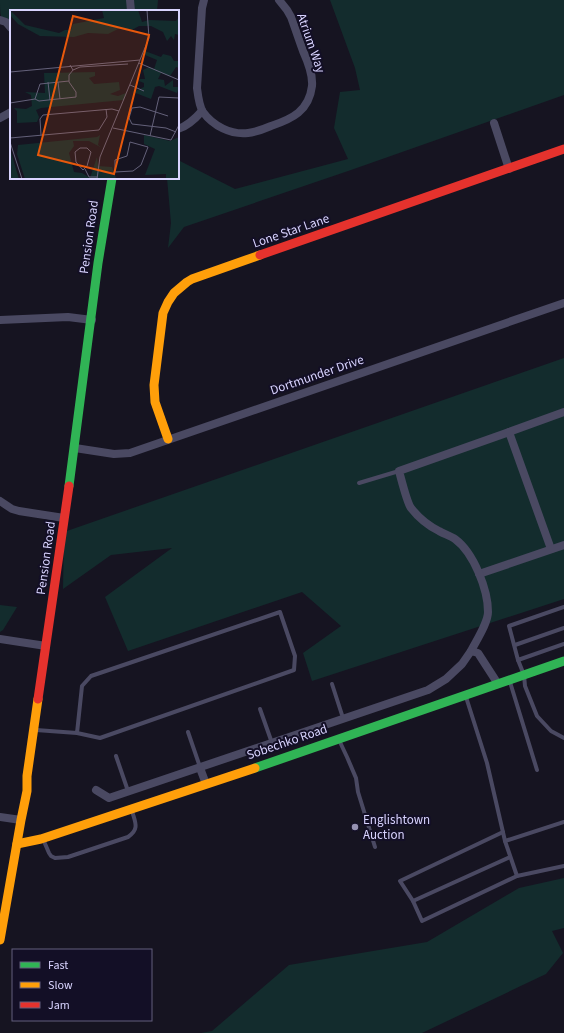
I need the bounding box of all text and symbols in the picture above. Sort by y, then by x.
inset map [10,10,179,179]
street label: Atrium Way [292,11,330,75]
street label: Pension Road [75,199,103,275]
street label: Lone Star Lane [250,209,332,253]
street label: Dortmunder Drive [268,351,366,399]
street label: Pension Road [32,520,60,596]
street label: Sobechko Road [244,720,330,764]
place label: Englishtown Auction [363,811,430,844]
marker: Englishtown Auction [350,822,360,832]
legend [12,949,152,1021]
text: Fast [48,957,68,974]
text: Slow [48,977,73,994]
text: Jam [48,997,70,1014]

